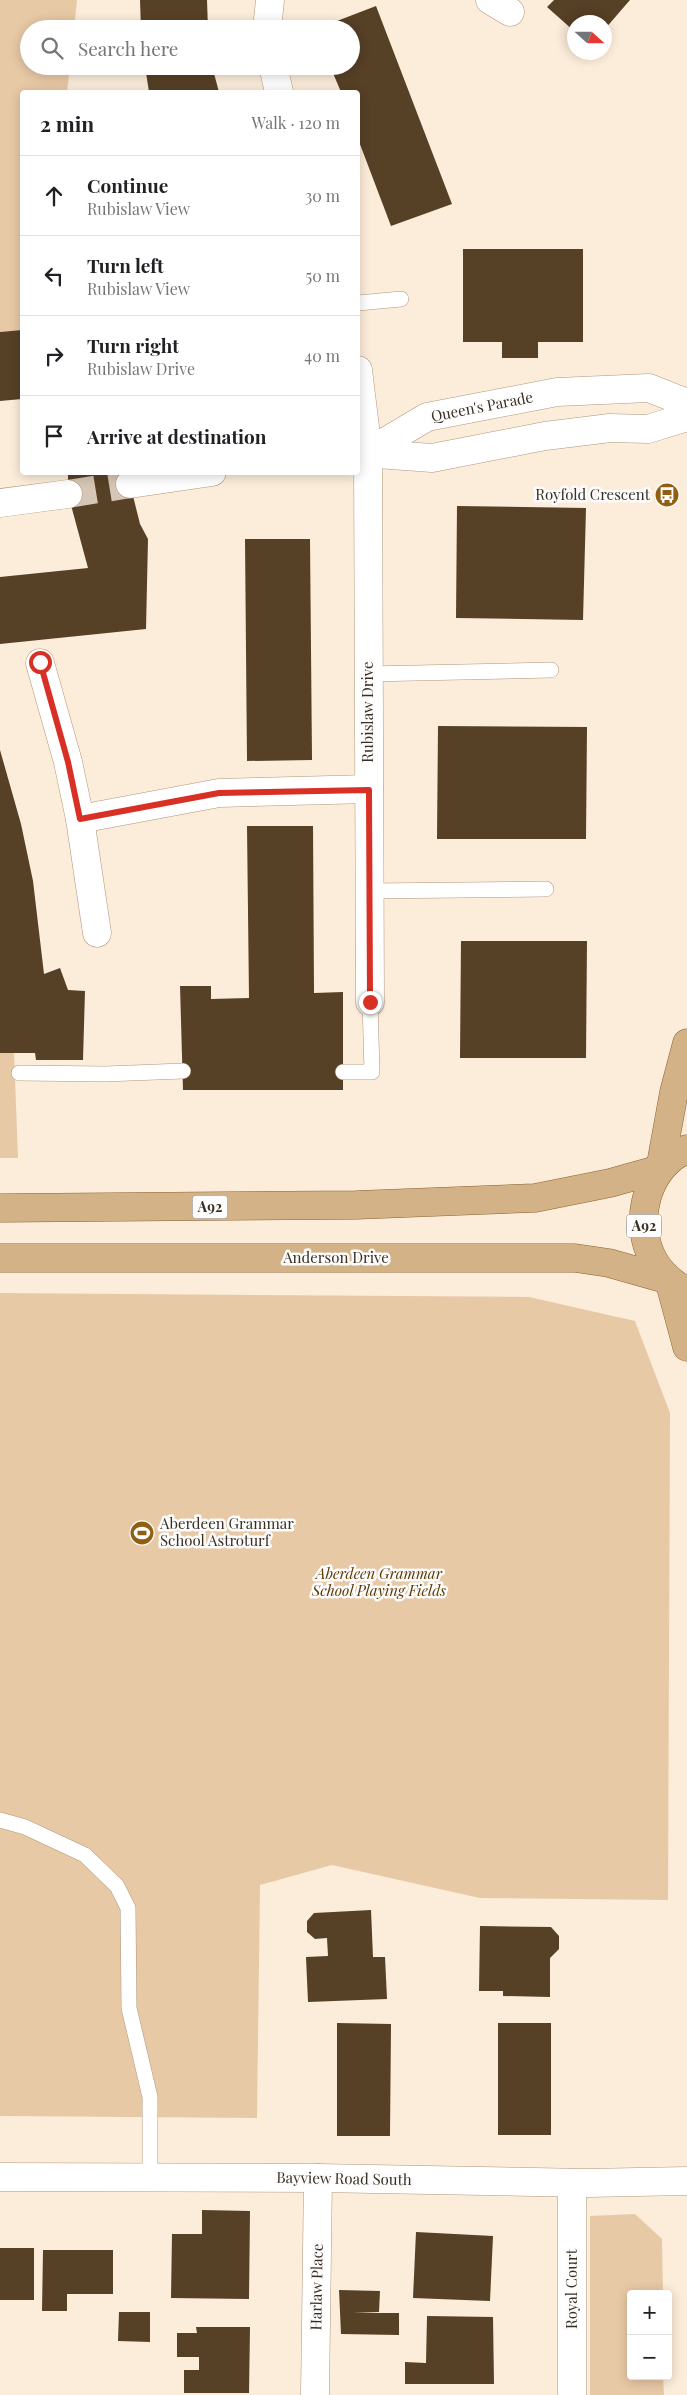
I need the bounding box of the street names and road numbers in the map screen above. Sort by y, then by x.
street label: Queen's Parade [429,386,535,426]
street label: Rubislaw Drive [357,661,377,763]
road number: A92 [192,1196,228,1218]
road number: A92 [626,1214,662,1238]
street label: Anderson Drive [282,1247,389,1267]
street label: Bayview Road South [276,2167,412,2189]
street label: Harlaw Place [305,2243,327,2331]
street label: Royal Court [561,2248,581,2329]

